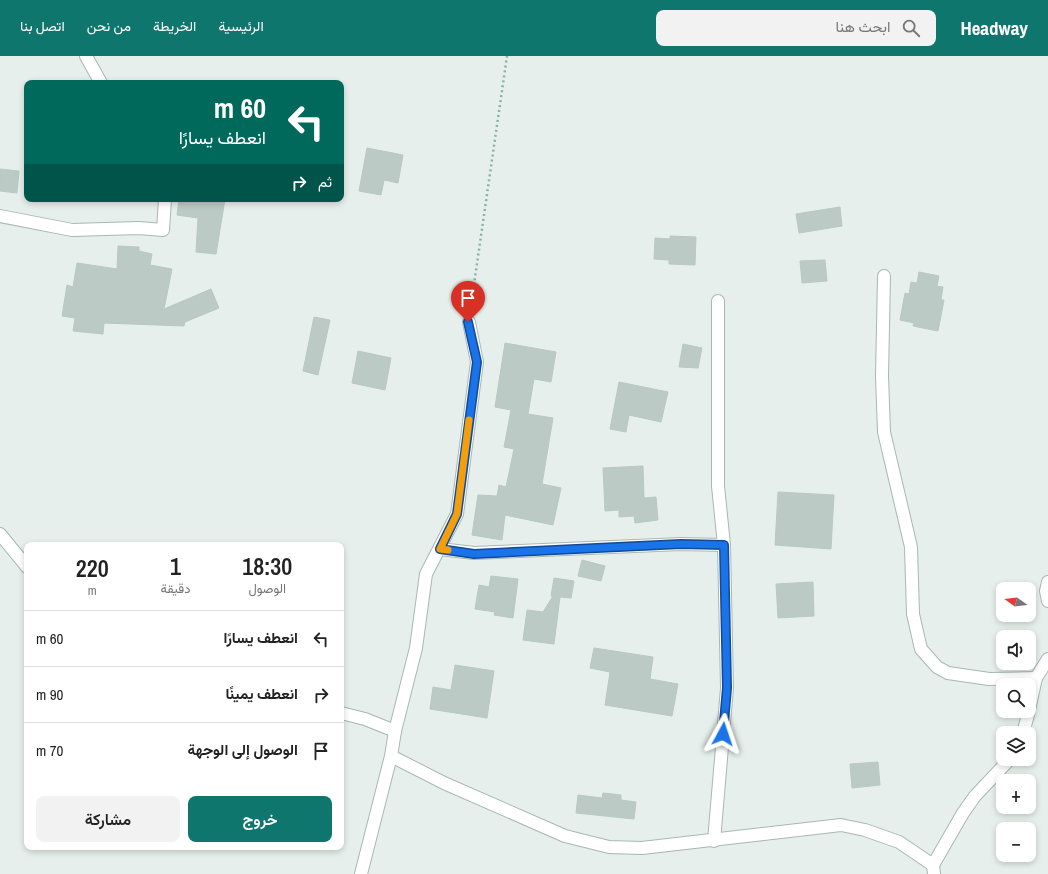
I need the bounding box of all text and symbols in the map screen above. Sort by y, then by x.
search box [656,10,936,46]
text: Headway [960,15,1028,41]
text: ابحث هنا [836,16,890,37]
text: اتصل بنا [20,17,65,35]
text: من نحن [87,17,131,35]
text: الخريطة [153,17,196,35]
text: الرئيسية [218,17,264,35]
icon: search [900,17,922,39]
text: 60 m [214,89,266,127]
icon: left [280,96,332,148]
text: انعطف يسارًا [179,125,266,150]
text: ثم [318,171,332,192]
icon: right [288,172,310,194]
pin [451,281,485,322]
icon: arrive [457,287,479,309]
text: 1 [170,550,181,582]
text: 18:30 [242,550,292,582]
text: 220 [76,552,109,584]
text: دقيقة [160,580,191,597]
text: الوصول [248,580,286,597]
text: m [88,582,97,599]
north arrow [996,582,1036,622]
map controls [996,582,1036,862]
text: انعطف يسارًا [224,627,298,648]
text: 60 m [36,628,63,649]
icon: left [310,628,332,650]
button: sound [996,630,1036,670]
button: search [996,678,1036,718]
text: انعطف يمينًا [225,683,298,704]
text: 90 m [36,684,63,705]
icon: right [310,684,332,706]
position arrow [702,713,744,755]
button: layers [996,726,1036,766]
text: الوصول إلى الوجهة [187,739,298,760]
text: 70 m [36,740,63,761]
icon: arrive [310,740,332,762]
button: + [996,774,1036,814]
button: مشاركة [36,796,180,842]
button: خروج [188,796,332,842]
button: − [996,822,1036,862]

